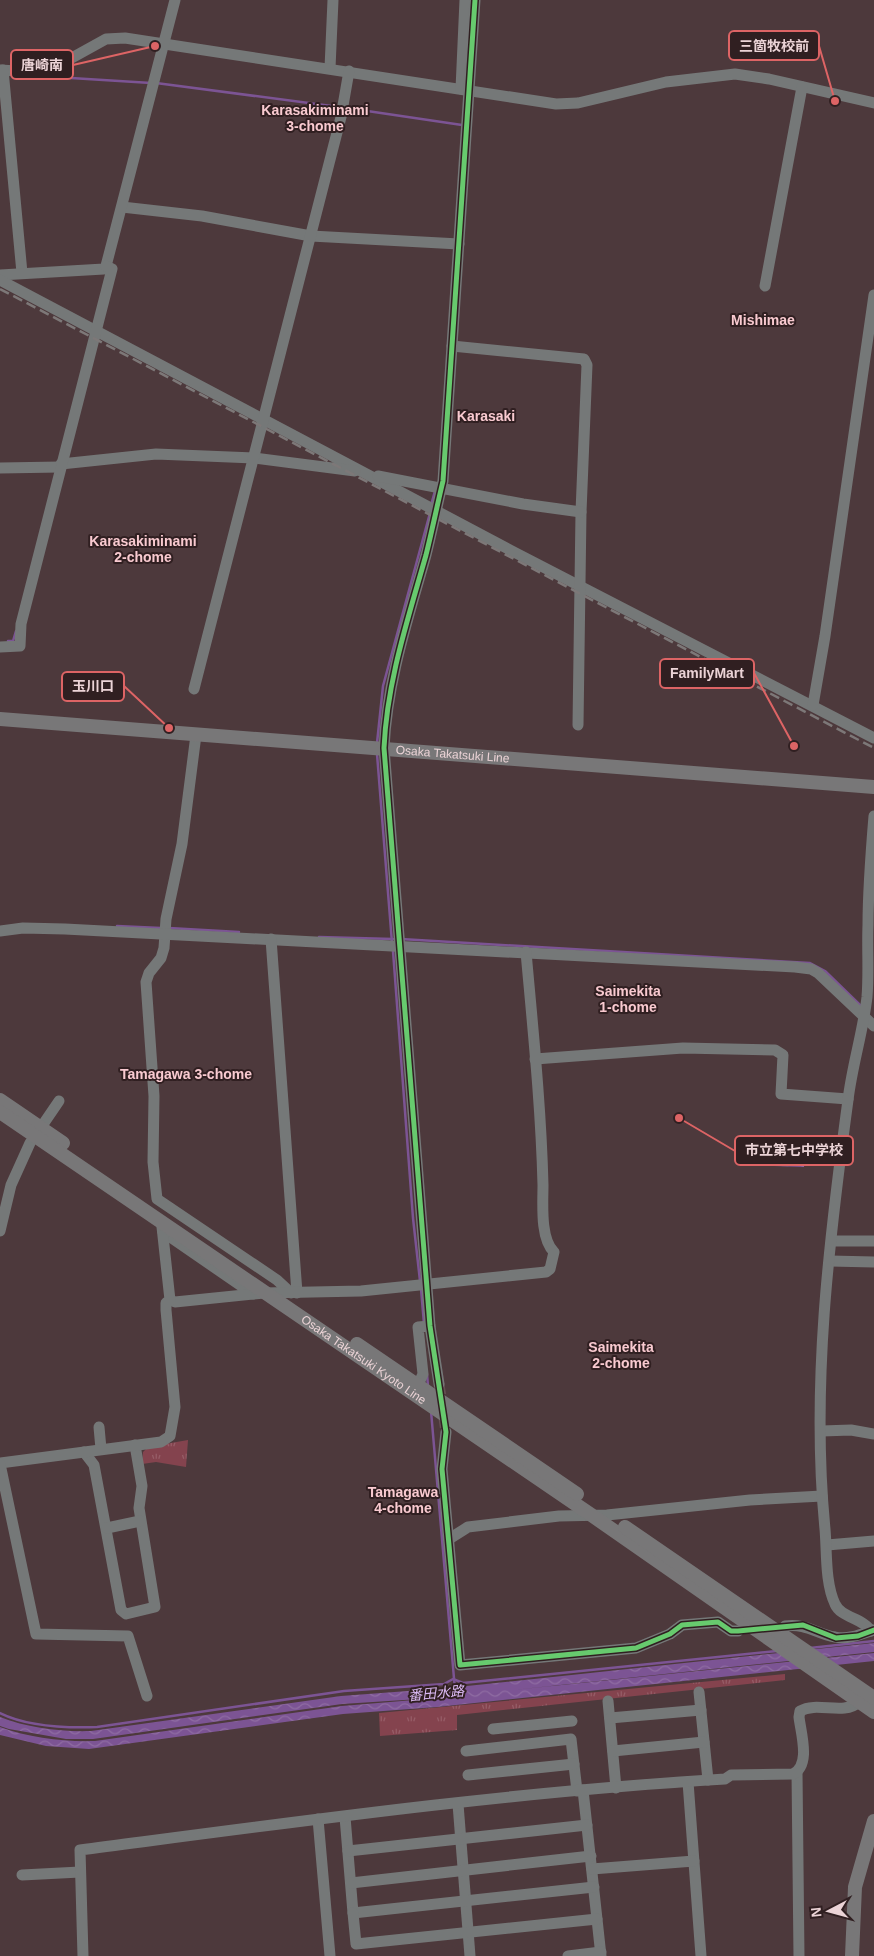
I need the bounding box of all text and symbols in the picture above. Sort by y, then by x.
callout: 三箇牧校前 [729,31,819,60]
text: 三箇牧校前 [739,38,809,54]
callout: 唐崎南 [11,50,73,79]
text: 唐崎南 [21,57,63,73]
district label: Karasakiminami 3-chome [261,102,369,134]
district label: Mishimae [731,312,795,328]
district label: Karasaki [457,408,515,424]
district label: Karasakiminami 2-chome [89,533,197,565]
callout: FamilyMart [660,659,754,688]
text: FamilyMart [670,665,744,681]
callout: 玉川口 [62,672,124,701]
text: 玉川口 [72,678,114,694]
street label: Osaka Takatsuki Line [395,743,510,766]
district label: Saimekita 1-chome [595,983,661,1015]
district label: Tamagawa 3-chome [120,1066,252,1082]
callout: 市立第七中学校 [735,1136,853,1165]
text: 市立第七中学校 [745,1142,843,1158]
street label: Osaka Takatsuki Kyoto Line [298,1312,429,1407]
district label: Saimekita 2-chome [588,1339,654,1371]
district label: Tamagawa 4-chome [368,1484,438,1516]
water label: 番田水路 [407,1683,466,1703]
north arrow [804,1886,854,1936]
text: N [808,1906,825,1918]

